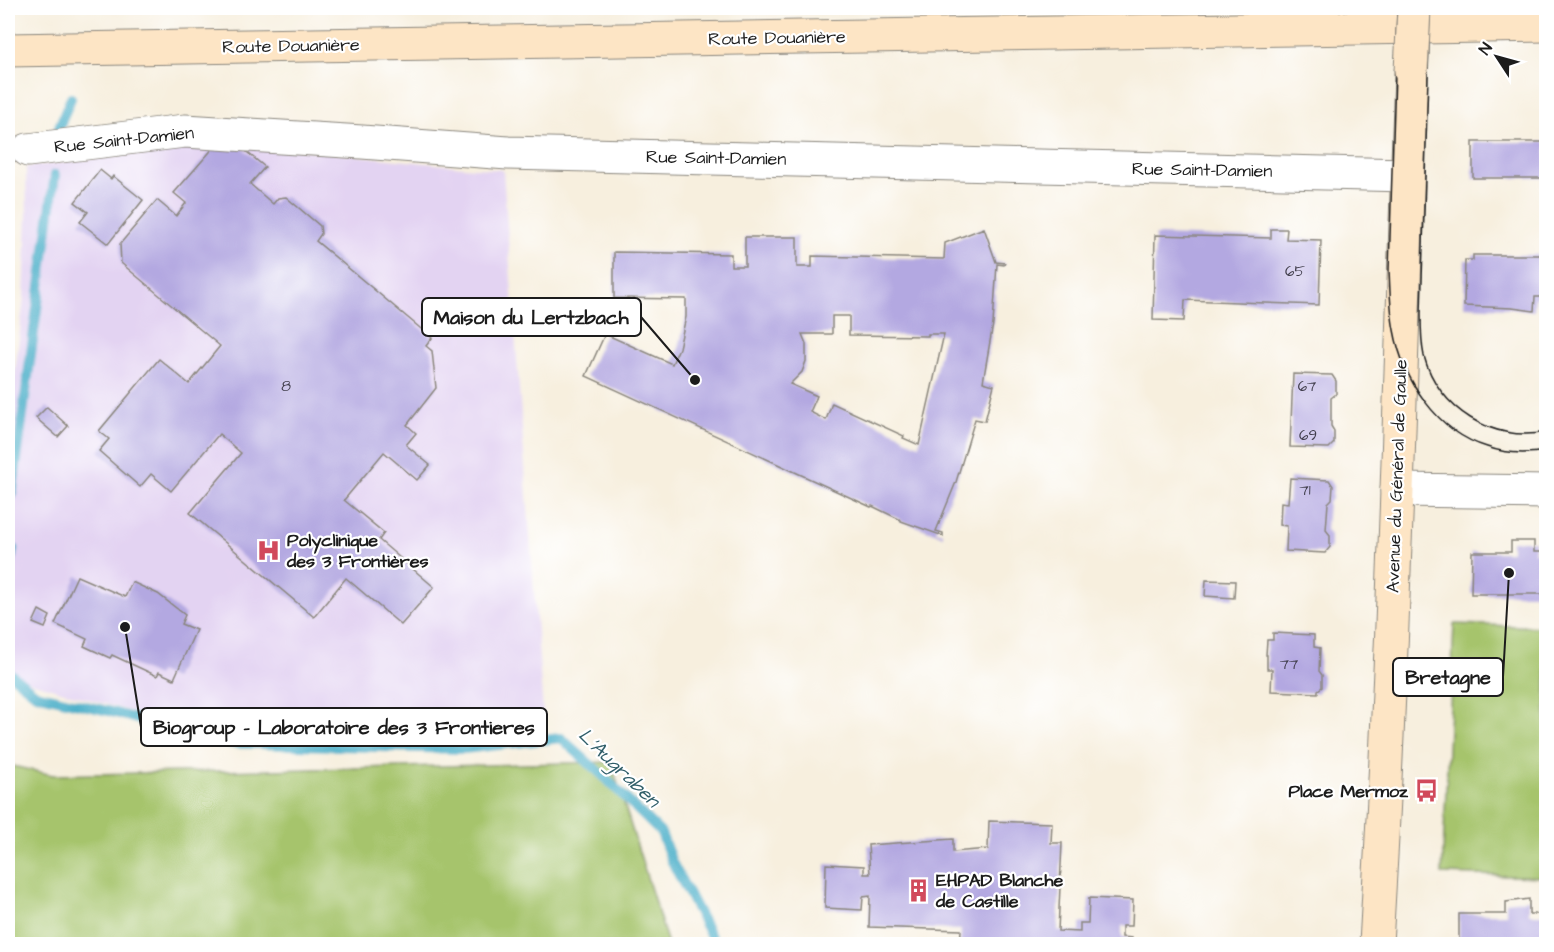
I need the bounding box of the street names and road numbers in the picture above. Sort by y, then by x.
street label: Route Douanière [708,24,846,52]
street label: Route Douanière [222,32,360,60]
street label: Rue Saint-Damien [53,120,195,160]
street label: Rue Saint-Damien [646,144,786,172]
street label: Rue Saint-Damien [1132,156,1272,184]
street label: Avenue du Général de Gaulle [1380,359,1414,593]

